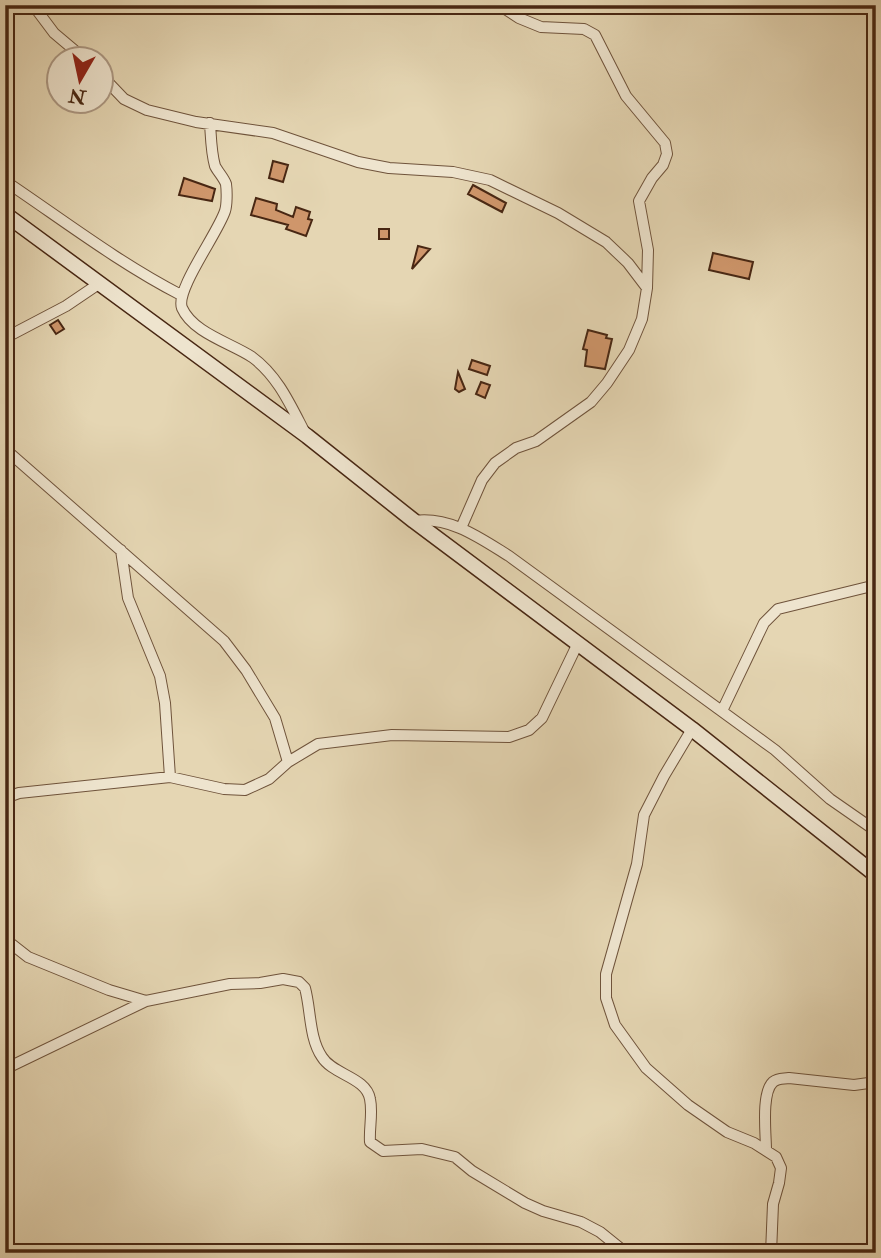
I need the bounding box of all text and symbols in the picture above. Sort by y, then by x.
north arrow [46,46,116,116]
text: N [66,82,89,109]

